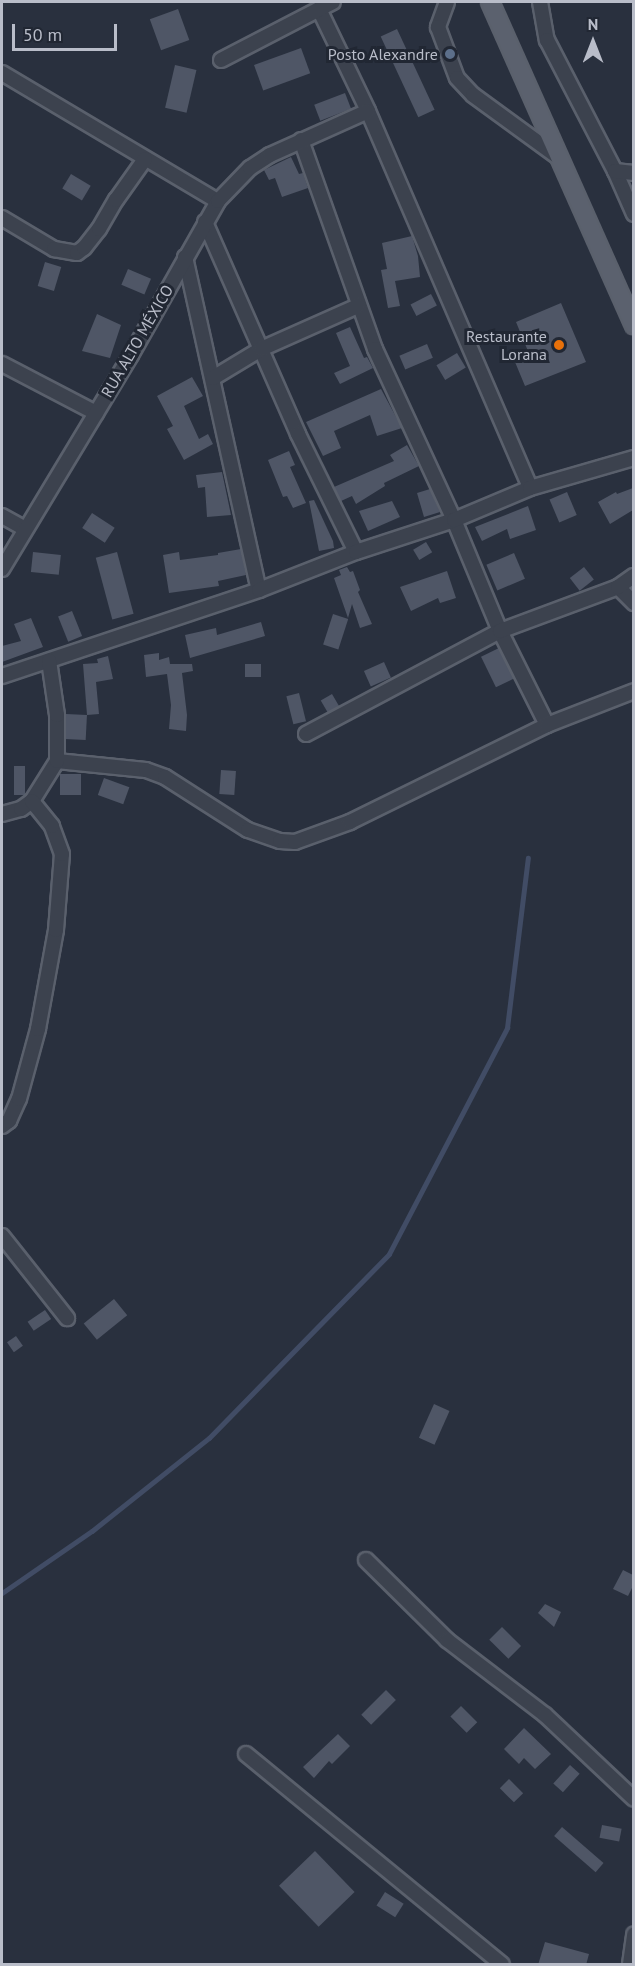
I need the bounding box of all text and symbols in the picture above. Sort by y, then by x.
scale bar [15,12,120,50]
north arrow [563,12,623,72]
text: N [588,14,598,34]
text: 50 m [23,23,62,46]
place label: Posto Alexandre [327,44,438,64]
marker: Posto Alexandre [443,47,457,61]
street label: RUA ALTO MÉXICO [97,281,177,401]
place label: Restaurante Lorana [466,326,547,364]
marker: Restaurante Lorana [552,338,566,352]

